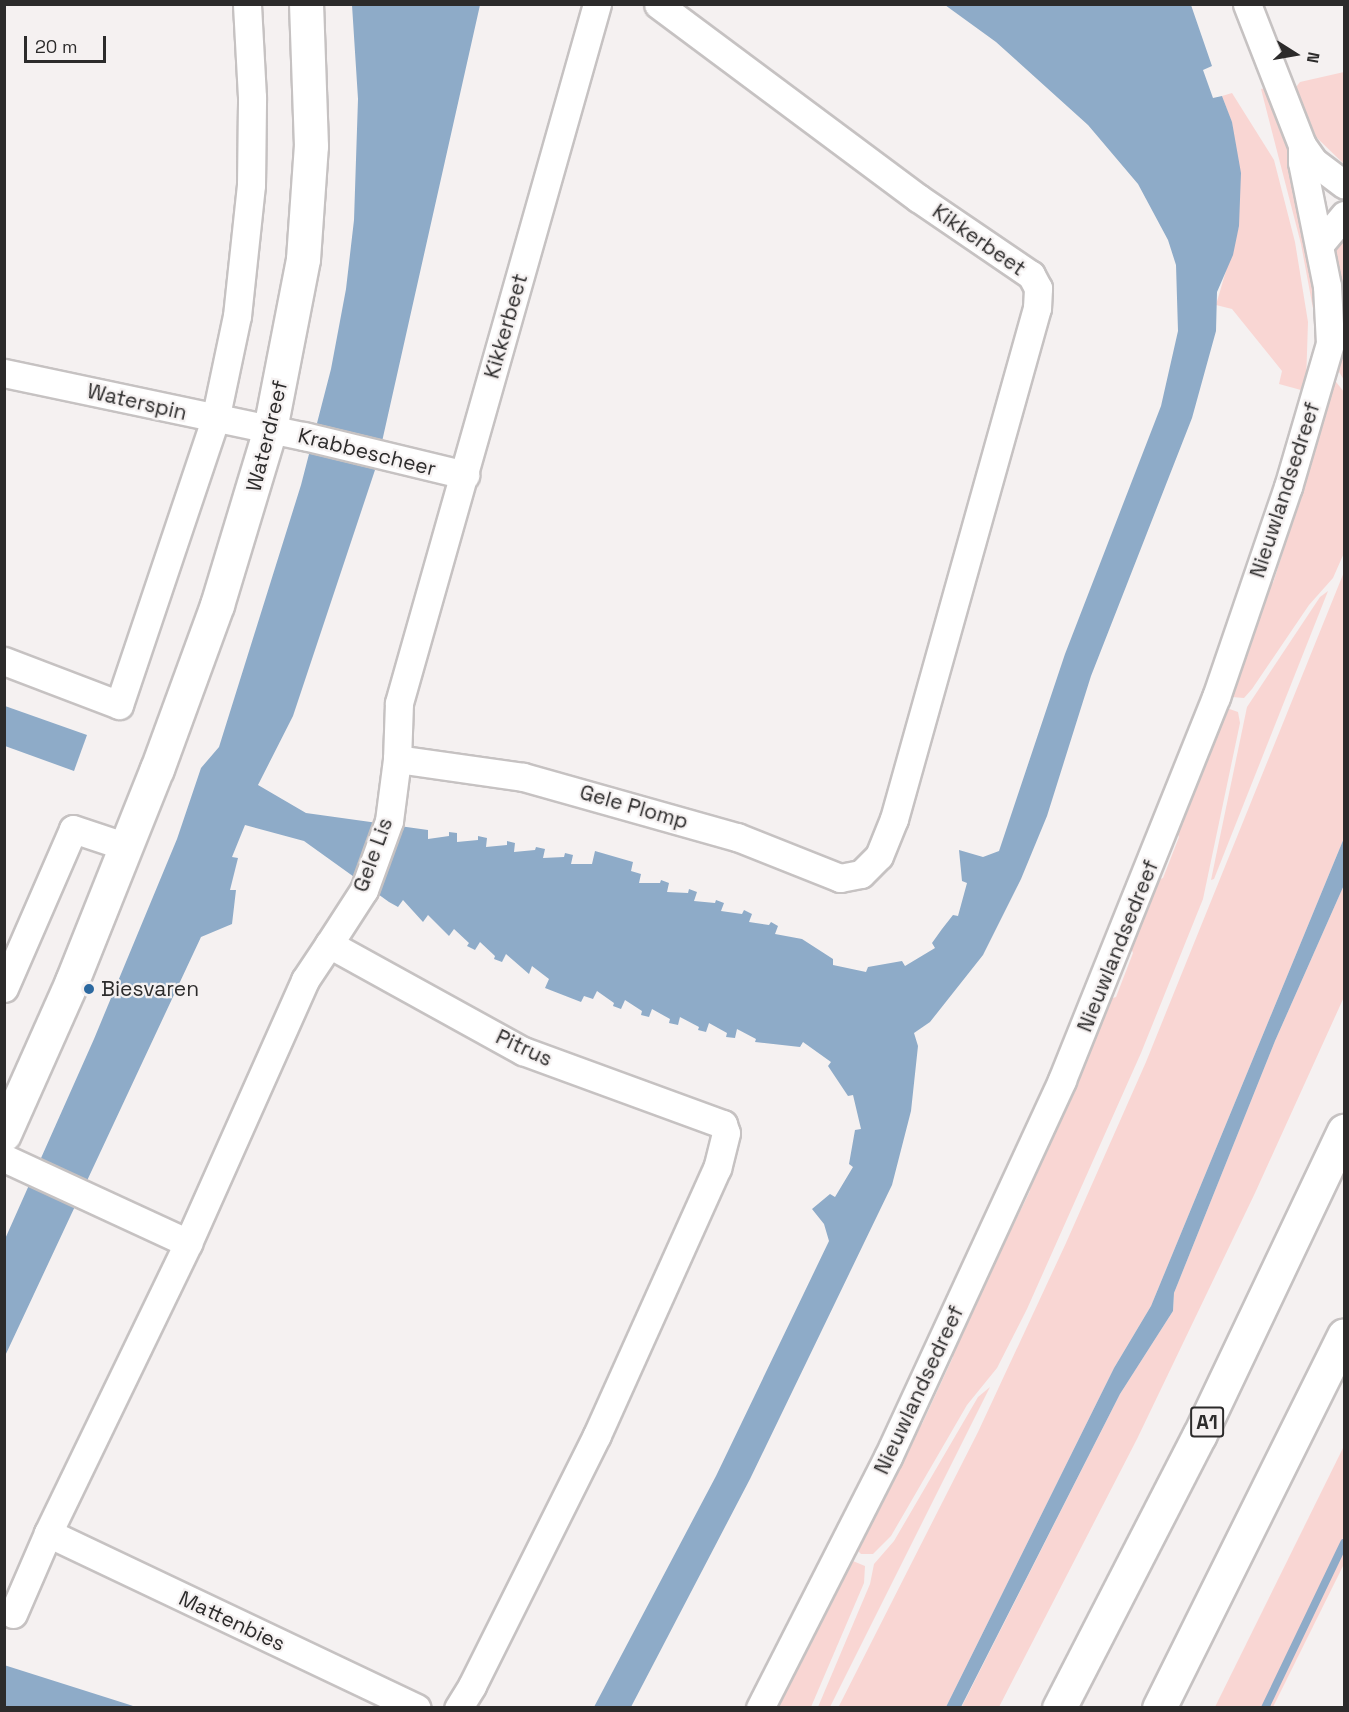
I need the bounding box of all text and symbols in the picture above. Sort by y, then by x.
scale bar [27,24,110,62]
north arrow [1265,24,1325,84]
text: 20 m [35,35,78,58]
text: N [1302,50,1324,65]
street label: Kikkerbeet [928,199,1030,281]
street label: Kikkerbeet [479,271,533,381]
street label: Waterspin [85,378,189,426]
street label: Waterdreef [241,378,293,494]
street label: Nieuwlandsedreef [1245,399,1325,581]
street label: Krabbescheer [295,423,439,481]
street label: Gele Plomp [577,780,691,834]
street label: Gele Lis [348,815,398,895]
street label: Nieuwlandsedreef [1072,856,1164,1036]
place label: Biesvaren [101,976,199,1002]
marker: Biesvaren [82,982,96,996]
street label: Pitrus [492,1024,556,1072]
street label: Nieuwlandsedreef [869,1302,969,1478]
road number: A1 [1189,1405,1225,1439]
street label: Mattenbies [175,1585,289,1657]

